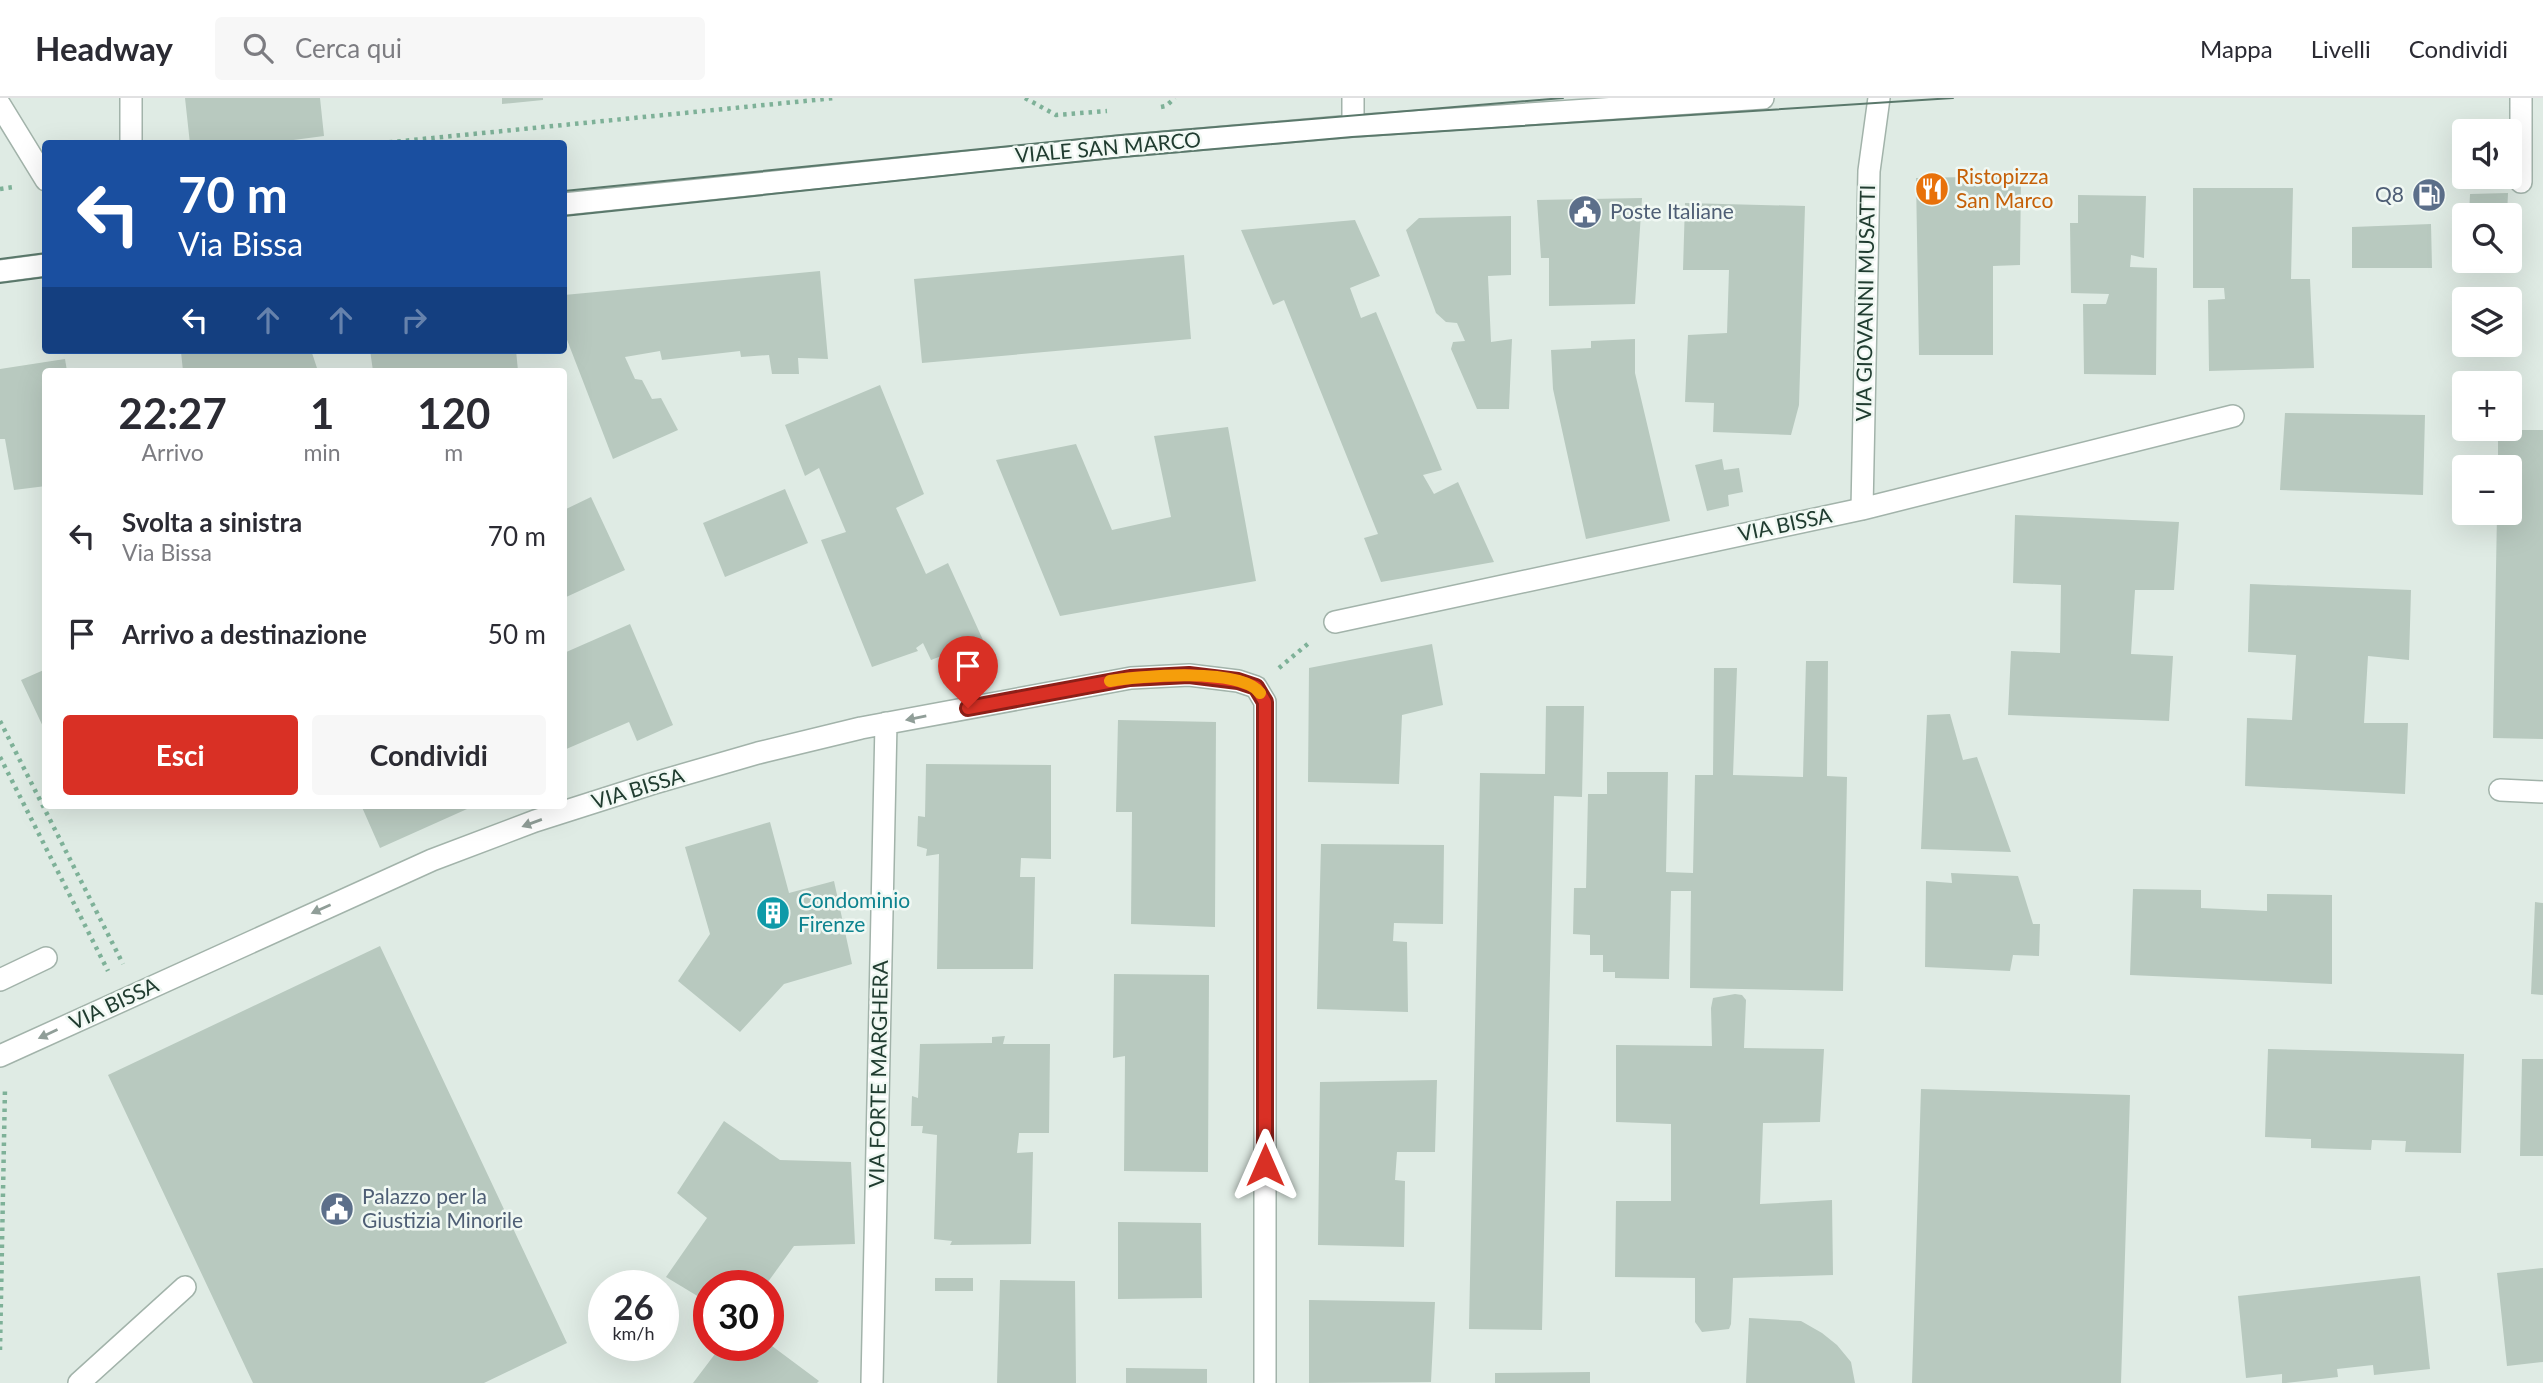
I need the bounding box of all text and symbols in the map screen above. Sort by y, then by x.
search box [215,17,705,80]
text: Headway [35,28,173,68]
icon: search [239,29,277,67]
text: Cerca qui [295,32,402,64]
text: Mappa [2200,34,2273,63]
text: Livelli [2311,34,2371,63]
text: Condividi [2409,34,2508,63]
map controls [2452,119,2522,525]
button: sound [2452,119,2522,189]
street label: VIALE SAN MARCO [1014,126,1202,167]
place label: Ristopizza San Marco [1956,163,2053,212]
text: 70 m [178,165,288,223]
icon: left [63,168,154,259]
restaurant icon: Ristopizza San Marco [1913,170,1951,208]
fuel station icon: Q8 [2410,176,2448,214]
place label: Q8 [2375,181,2404,206]
street label: VIA GIOVANNI MUSATTI [1850,184,1879,422]
public building icon: Poste Italiane [1566,193,1604,231]
place label: Poste Italiane [1610,198,1734,223]
button: search [2452,203,2522,273]
text: Via Bissa [178,224,303,263]
button: layers [2452,287,2522,357]
icon: left [176,301,214,339]
icon: ahead [249,301,287,339]
icon: ahead [322,301,360,339]
icon: right [395,301,433,339]
button: + [2452,371,2522,441]
text: 22:27 [119,388,227,438]
text: 1 [310,388,334,438]
text: 120 [417,388,490,438]
text: Arrivo [142,438,204,466]
text: min [303,438,341,466]
text: m [444,438,463,466]
button: − [2452,455,2522,525]
street label: VIA BISSA [1736,501,1835,546]
text: Svolta a sinistra [122,506,302,538]
icon: left [63,517,101,555]
text: 70 m [488,520,546,552]
text: Via Bissa [122,538,212,566]
icon: arrive [63,615,101,653]
text: Arrivo a destinazione [122,618,367,650]
text: 50 m [488,618,546,650]
pin [938,636,998,708]
icon: arrive [949,647,987,685]
one-way arrow [905,712,927,723]
button: Esci [63,715,298,795]
button: Condividi [312,715,546,795]
street label: VIA BISSA [588,761,687,813]
one-way arrow [521,818,542,829]
place label: Condominio Firenze [798,887,910,936]
building icon: Condominio Firenze [754,894,792,932]
one-way arrow [311,904,332,915]
street label: VIA FORTE MARGHERA [863,959,892,1188]
street label: VIA BISSA [65,971,162,1034]
one-way arrow [38,1028,58,1040]
position arrow [1228,1128,1302,1202]
place label: Palazzo per la Giustizia Minorile [362,1183,523,1232]
public building icon: Palazzo per la Giustizia Minorile [318,1190,356,1228]
speed limit sign: 30 [693,1270,784,1361]
text: 26 [613,1285,654,1327]
text: km/h [612,1322,655,1344]

